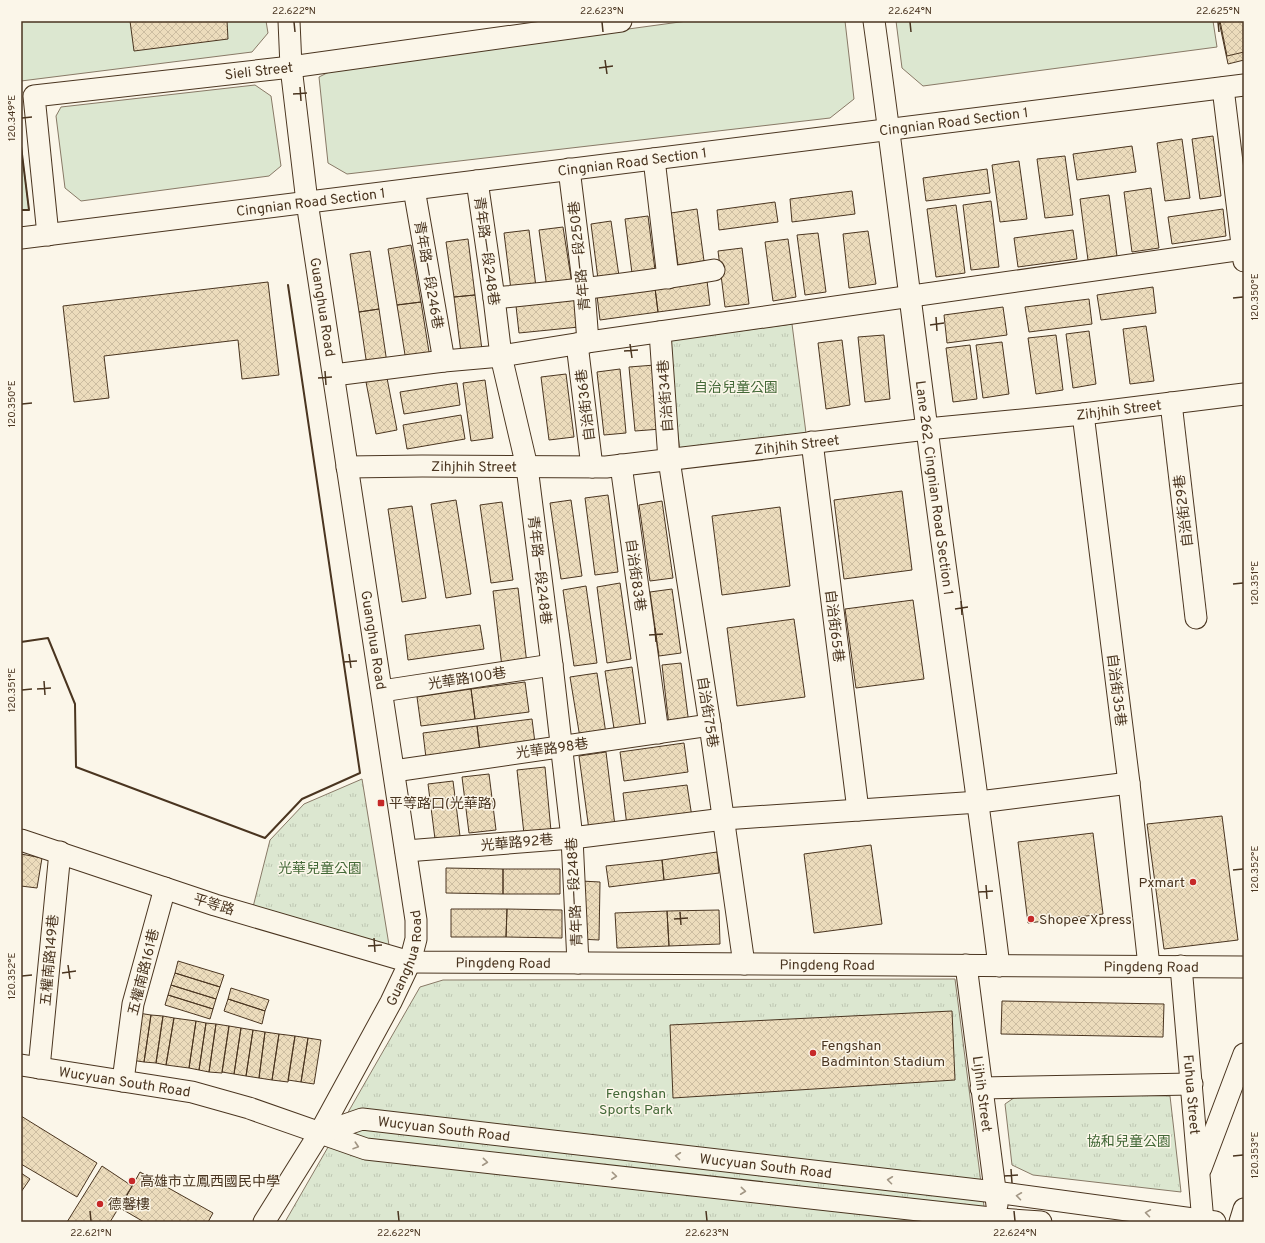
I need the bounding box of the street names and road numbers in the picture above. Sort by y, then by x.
street label: Sieli Street [224,60,294,84]
street label: Cingnian Road Section 1 [878,105,1029,141]
street label: Cingnian Road Section 1 [557,145,708,181]
street label: Cingnian Road Section 1 [235,185,386,221]
street label: 青年路一段248巷 [469,196,502,307]
street label: 青年路一段250巷 [566,200,595,312]
street label: 青年路一段246巷 [410,220,445,331]
street label: Guanghua Road [305,256,338,358]
street label: 自治街34巷 [655,359,678,433]
street label: 自治街36巷 [574,368,599,442]
street label: Lane 262, Cingnian Road Section 1 [911,380,956,597]
street label: Zihjhih Street [1076,397,1163,425]
street label: Zihjhih Street [753,432,840,459]
street label: Zihjhih Street [431,459,517,477]
street label: 自治街29巷 [1172,474,1197,548]
street label: 青年路一段248巷 [523,515,554,626]
street label: 自治街83巷 [621,538,648,613]
street label: Guanghua Road [356,589,389,691]
street label: 自治街65巷 [821,589,846,663]
street label: 自治街35巷 [1103,653,1128,728]
street label: 光華路100巷 [427,665,508,694]
street label: 自治街75巷 [692,675,721,749]
street label: 光華路98巷 [515,736,589,763]
street label: 光華路92巷 [480,832,554,855]
street label: 青年路一段248巷 [564,837,587,947]
street label: 平等路 [191,890,236,920]
street label: Guanghua Road [383,909,426,1009]
street label: 五權南路149巷 [38,914,63,1007]
street label: 五權南路161巷 [125,927,163,1018]
street label: Pingdeng Road [455,955,551,973]
street label: Pingdeng Road [779,957,875,975]
street label: Pingdeng Road [1103,959,1199,977]
street label: Fuhua Street [1179,1054,1202,1135]
street label: Lijhih Street [968,1055,995,1133]
street label: Wucyuan South Road [57,1064,192,1102]
street label: Wucyuan South Road [377,1114,511,1146]
street label: Wucyuan South Road [698,1151,833,1183]

